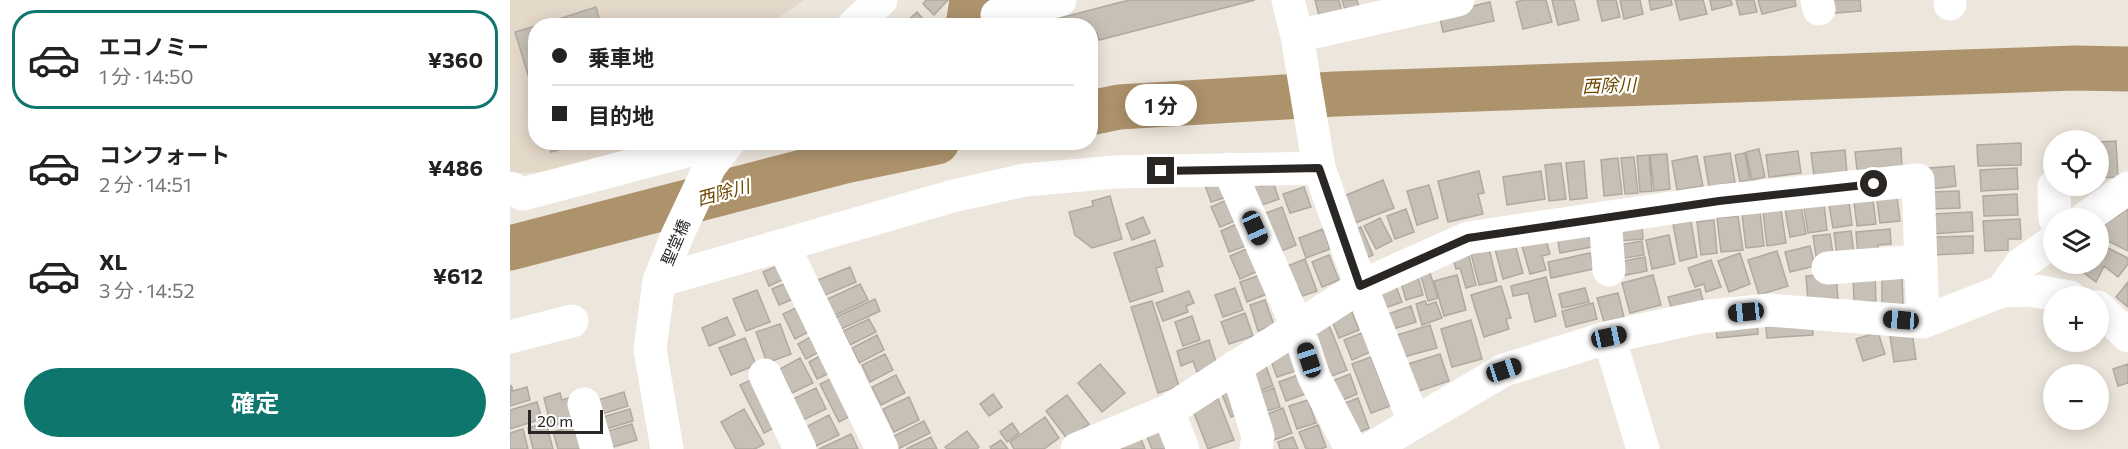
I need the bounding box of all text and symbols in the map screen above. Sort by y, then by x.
icon: car [27,33,81,87]
text: エコノミー [99,33,209,60]
text: 乗車地 [588,44,654,71]
text: ¥360 [428,46,483,73]
text: 1 分 · 14:50 [99,64,194,88]
water label: 西除川 [1582,73,1638,97]
callout: 1 分 [1125,84,1197,126]
text: 1 分 [1145,93,1177,117]
text: 目的地 [588,102,654,129]
map controls [2043,130,2109,430]
button: locate [2043,130,2109,196]
icon: car [27,141,81,195]
text: コンフォート [99,141,230,168]
text: ¥486 [428,154,483,181]
route end [1147,157,1174,184]
route start [1860,170,1887,197]
text: 2 分 · 14:51 [99,172,192,196]
water label: 西除川 [694,174,754,210]
car [1239,208,1271,248]
button: layers [2043,208,2109,274]
street label: 聖堂橋 [657,216,693,268]
text: XL [99,248,127,275]
icon: car [27,249,81,303]
text: ¥612 [433,262,483,289]
text: 3 分 · 14:52 [99,278,194,302]
button: + [2043,286,2109,352]
car [1727,301,1765,323]
car [1882,310,1920,330]
car [1590,324,1628,350]
car [1295,340,1323,380]
car [1484,356,1524,384]
button: − [2043,364,2109,430]
button: 確定 [24,368,486,437]
scale bar [528,407,603,434]
text: 20 m [537,411,573,430]

